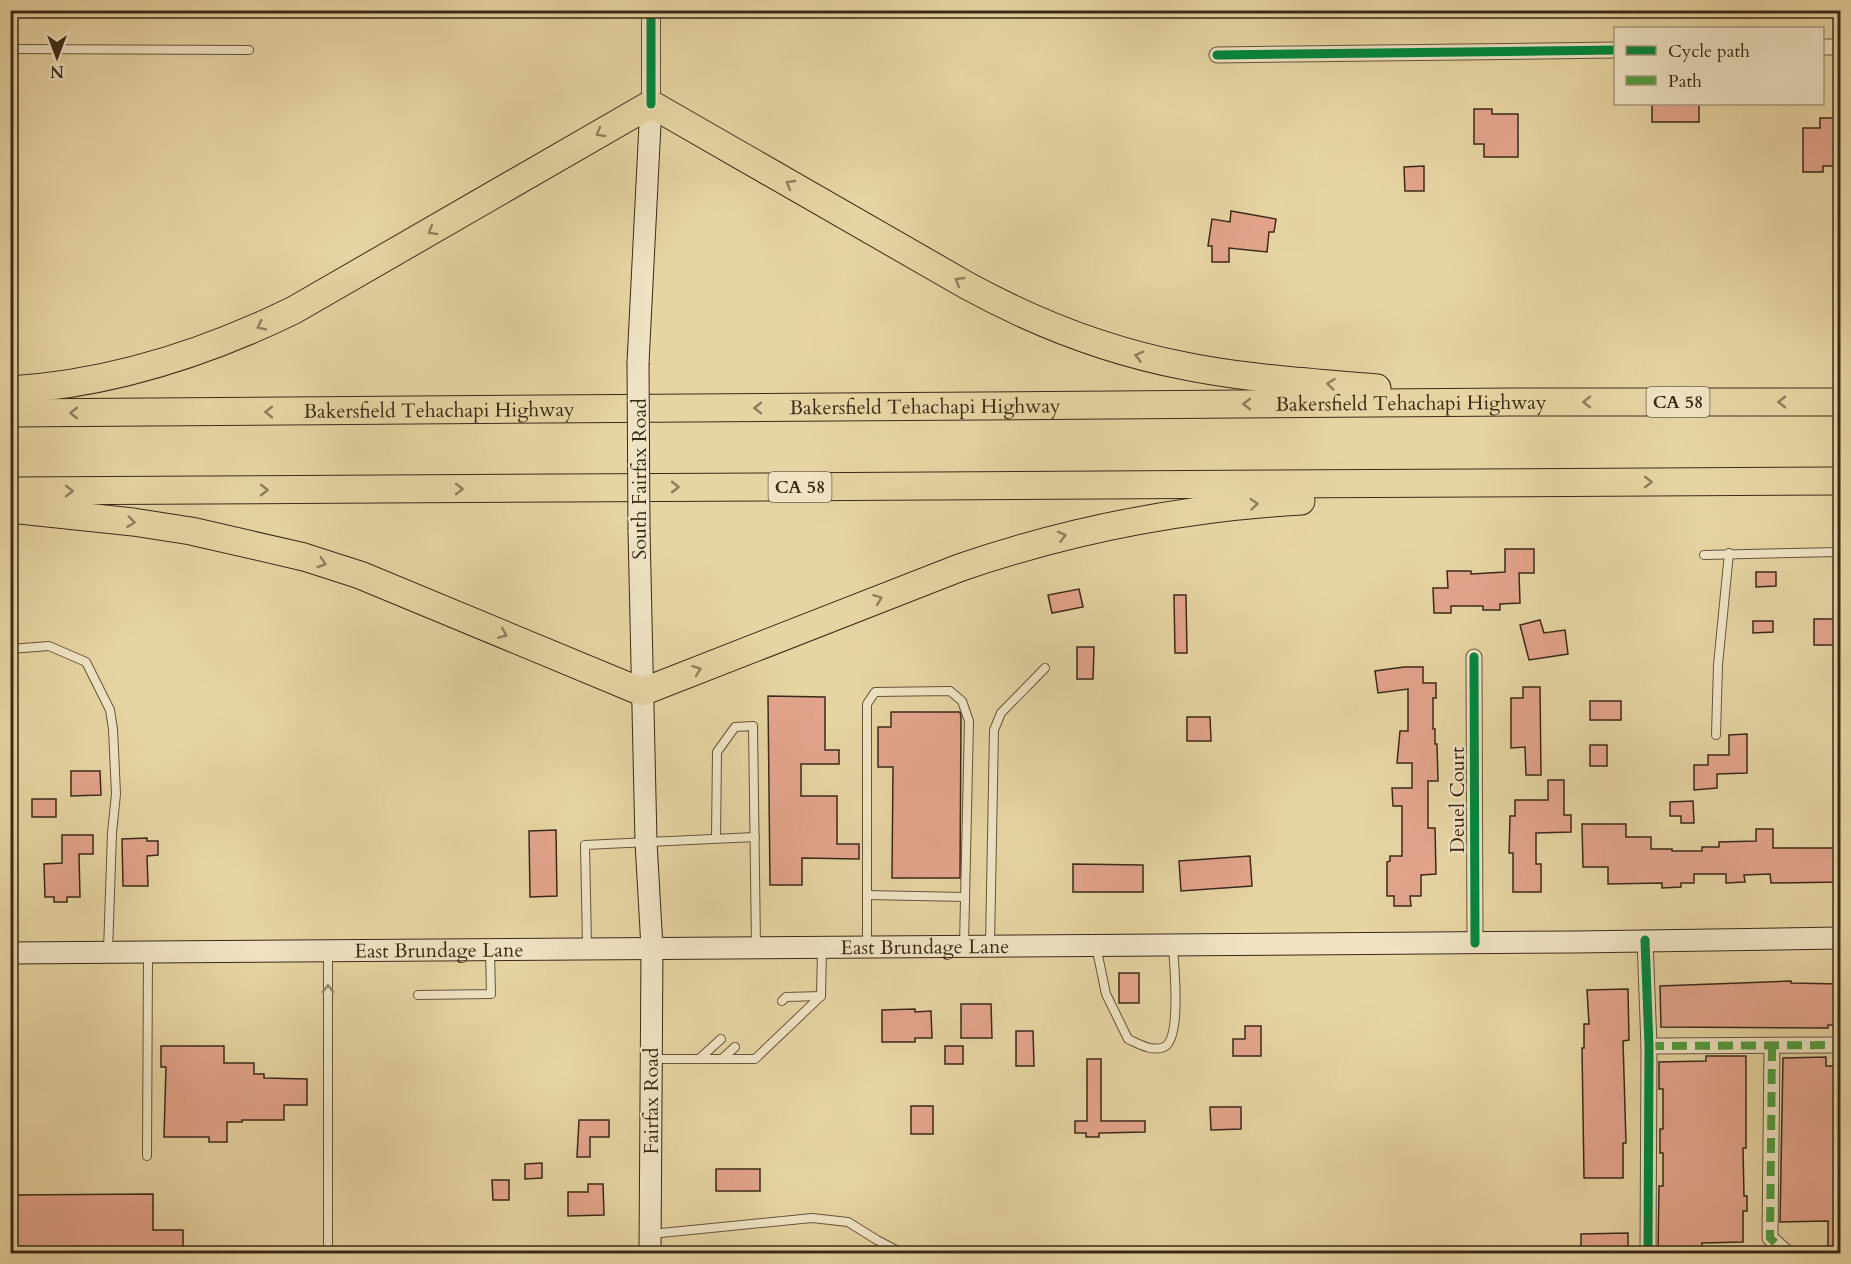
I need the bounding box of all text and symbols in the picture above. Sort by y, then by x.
north arrow [27,27,87,87]
legend [1614,27,1824,105]
text: Cycle path [1668,39,1750,64]
text: N [50,60,64,82]
text: Path [1668,69,1702,94]
one-way arrow [596,126,606,137]
one-way arrow [786,180,796,191]
one-way arrow [427,223,438,235]
one-way arrow [955,277,965,288]
one-way arrow [257,319,268,330]
one-way arrow [1134,350,1144,363]
one-way arrow [1327,378,1336,391]
road number: CA 58 [1646,387,1710,417]
street label: Bakersfield Tehachapi Highway [1275,389,1547,417]
street label: Bakersfield Tehachapi Highway [789,392,1061,421]
street label: Bakersfield Tehachapi Highway [303,395,575,424]
one-way arrow [1583,396,1592,408]
one-way arrow [1778,396,1787,408]
street label: South Fairfax Road [626,398,653,560]
one-way arrow [1242,398,1251,410]
one-way arrow [753,402,762,414]
one-way arrow [264,405,273,418]
one-way arrow [69,407,78,419]
road number: CA 58 [768,472,832,502]
one-way arrow [1643,476,1652,488]
one-way arrow [670,481,679,493]
one-way arrow [454,483,463,495]
one-way arrow [259,484,268,496]
one-way arrow [64,485,73,497]
one-way arrow [1250,497,1259,510]
one-way arrow [127,516,136,528]
one-way arrow [1057,530,1067,543]
one-way arrow [316,555,327,568]
one-way arrow [872,594,883,607]
one-way arrow [497,627,508,639]
one-way arrow [690,665,701,677]
street label: Deuel Court [1444,746,1471,853]
street label: East Brundage Lane [840,932,1010,961]
street label: East Brundage Lane [354,936,524,964]
one-way arrow [322,984,334,993]
street label: Fairfax Road [638,1047,665,1154]

